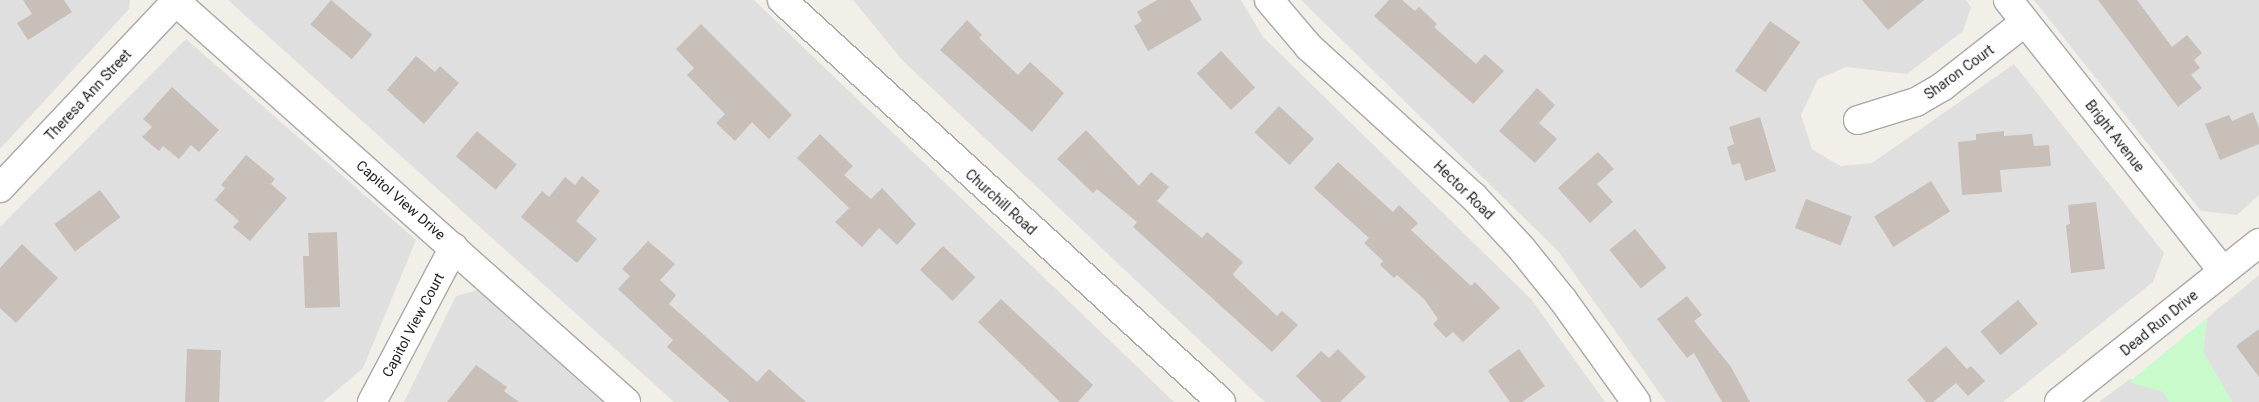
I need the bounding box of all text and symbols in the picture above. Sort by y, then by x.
street label: Sharon Court [1921,41,1997,103]
street label: Theresa Ann Street [41,46,135,144]
street label: Bright Avenue [2082,97,2148,175]
street label: Capitol View Drive [353,157,449,243]
street label: Hector Road [1430,157,1498,223]
street label: Churchill Road [962,166,1040,238]
street label: Capitol View Court [378,270,448,380]
street label: Dead Run Drive [2117,287,2201,359]

